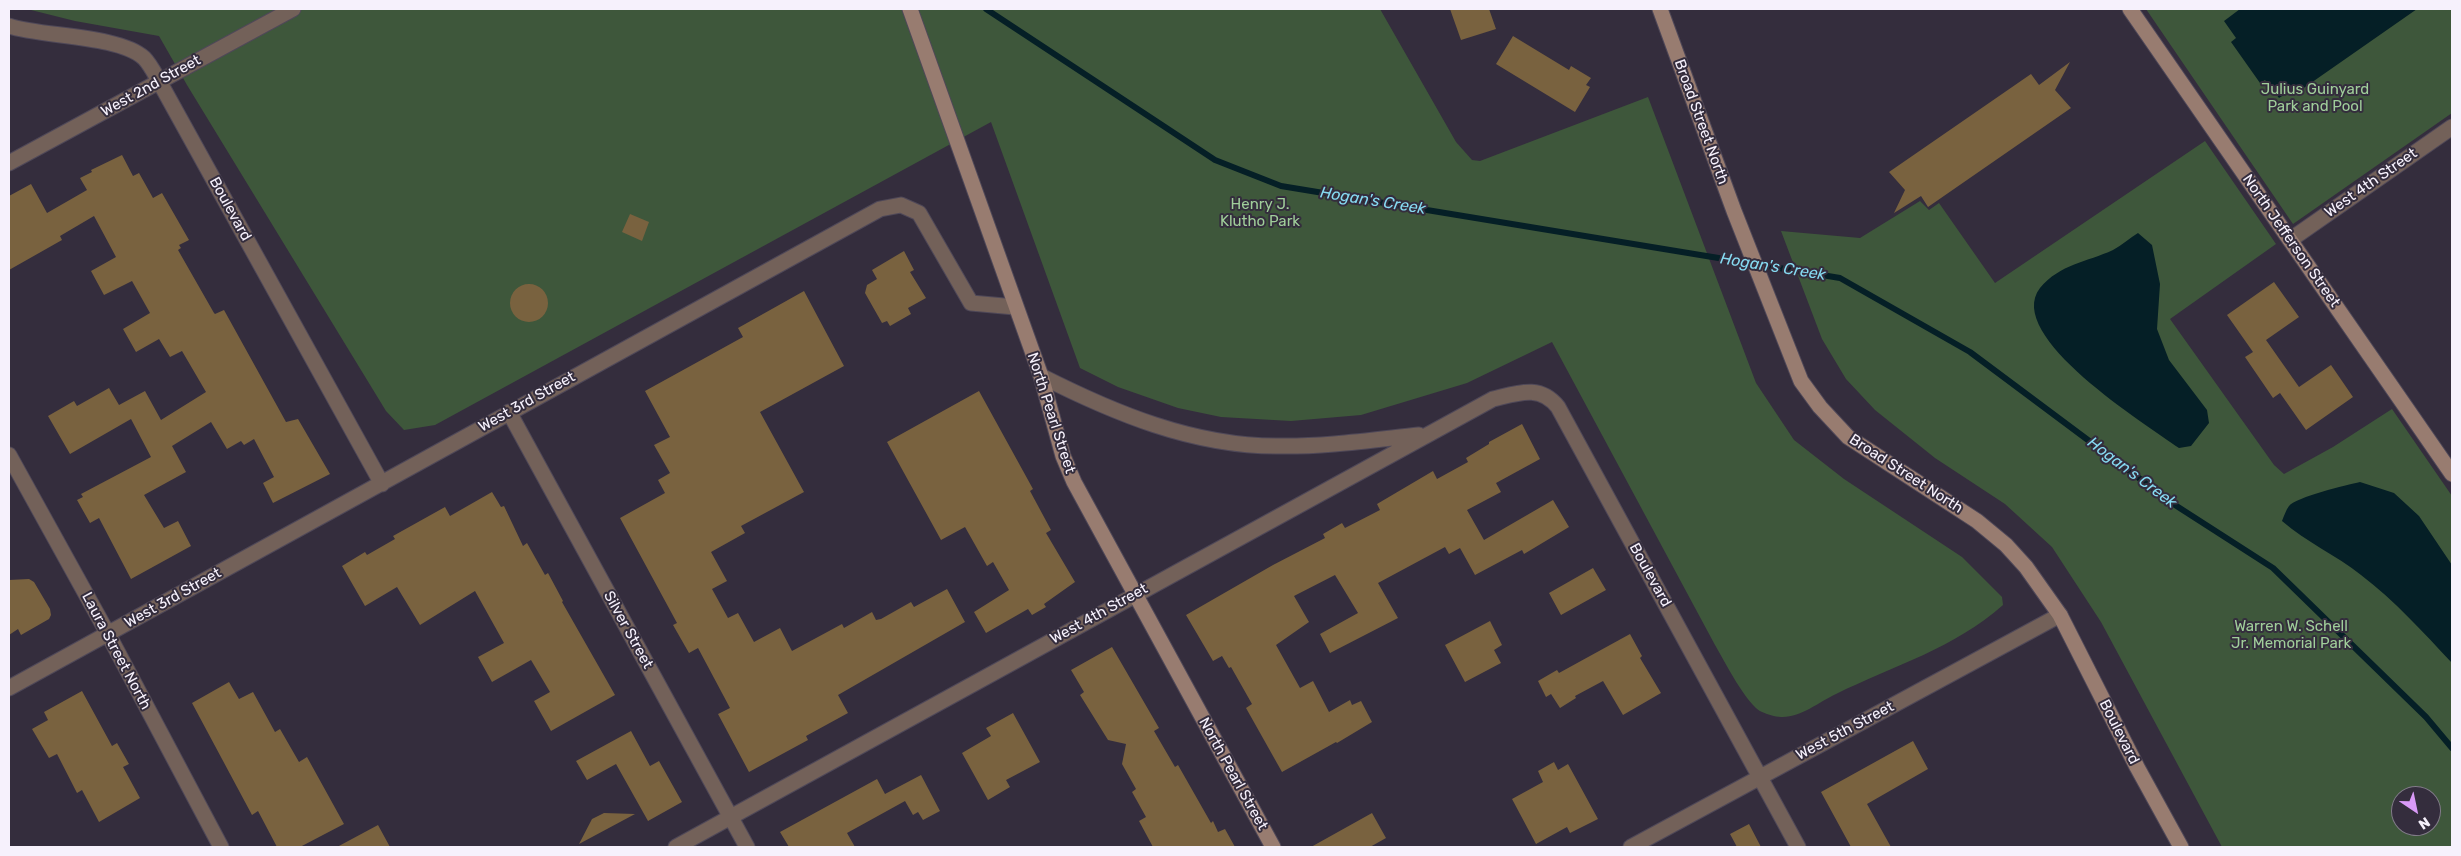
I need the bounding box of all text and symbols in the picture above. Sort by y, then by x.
street label: West 2nd Street [98,51,204,121]
street label: Broad Street North [1670,57,1732,187]
park label: Julius Guinyard Park and Pool [2261,81,2369,116]
street label: West 4th Street [2321,144,2421,222]
street label: North Jefferson Street [2238,171,2344,311]
street label: Boulevard [205,174,255,244]
water label: Hogan's Creek [1319,183,1427,219]
park label: Henry J. Klutho Park [1220,196,1300,231]
water label: Hogan's Creek [1719,249,1827,285]
street label: North Pearl Street [1023,350,1079,476]
street label: West 3rd Street [475,368,579,436]
street label: Broad Street North [1846,431,1966,517]
water label: Hogan's Creek [2084,433,2180,513]
street label: Boulevard [1625,540,1675,610]
street label: West 3rd Street [121,564,225,632]
street label: West 4th Street [1047,580,1151,648]
street label: Silver Street [599,588,657,672]
street label: Laura Street North [78,589,154,713]
park label: Warren W. Schell Jr. Memorial Park [2231,618,2351,653]
street label: Boulevard [2095,697,2143,767]
street label: West 5th Street [1793,698,1897,764]
street label: North Pearl Street [1195,715,1271,833]
north arrow [2391,786,2441,836]
text: N [2415,813,2433,833]

